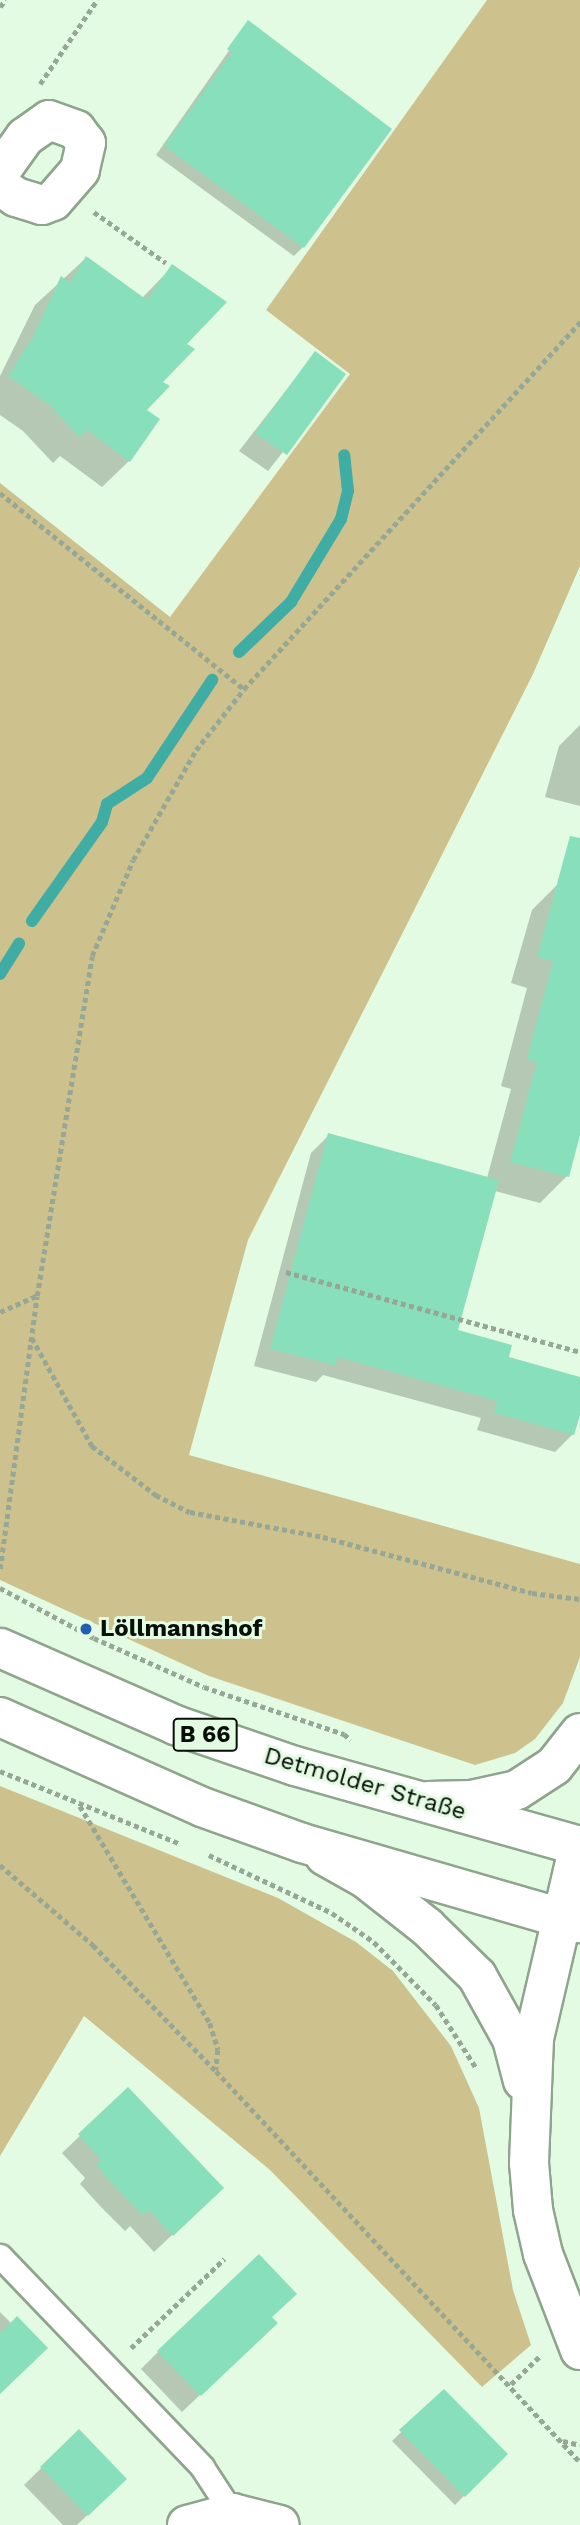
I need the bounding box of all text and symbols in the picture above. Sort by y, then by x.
place label: Löllmannshof [100,1615,263,1643]
marker: Löllmannshof [78,1621,94,1637]
road number: B 66 [172,1716,238,1754]
street label: Detmolder Straße [260,1741,470,1827]

